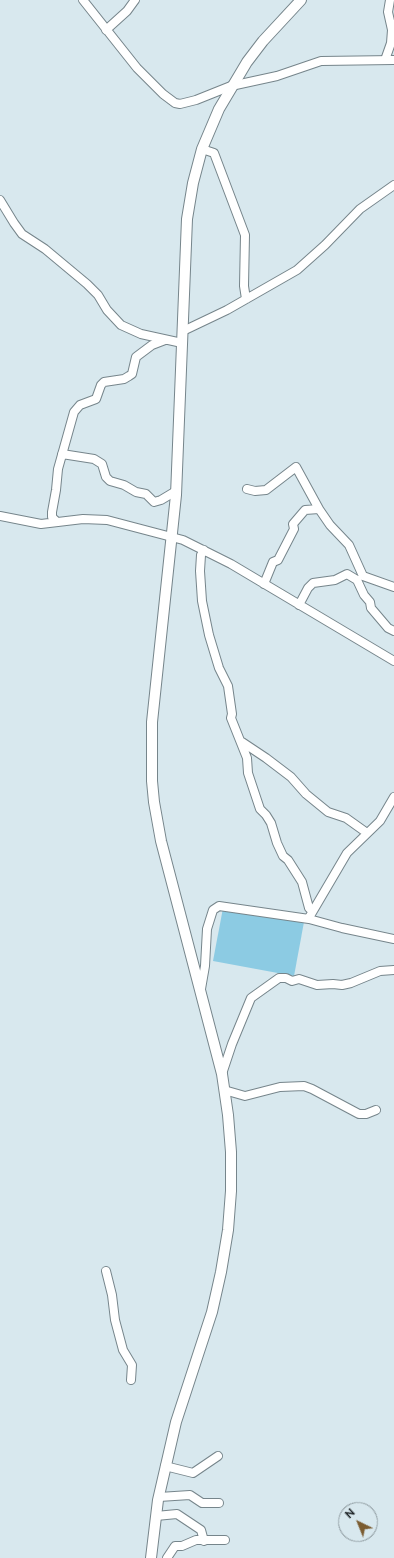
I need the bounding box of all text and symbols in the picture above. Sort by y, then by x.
north arrow [338,1502,378,1542]
text: N [343,1506,358,1521]

